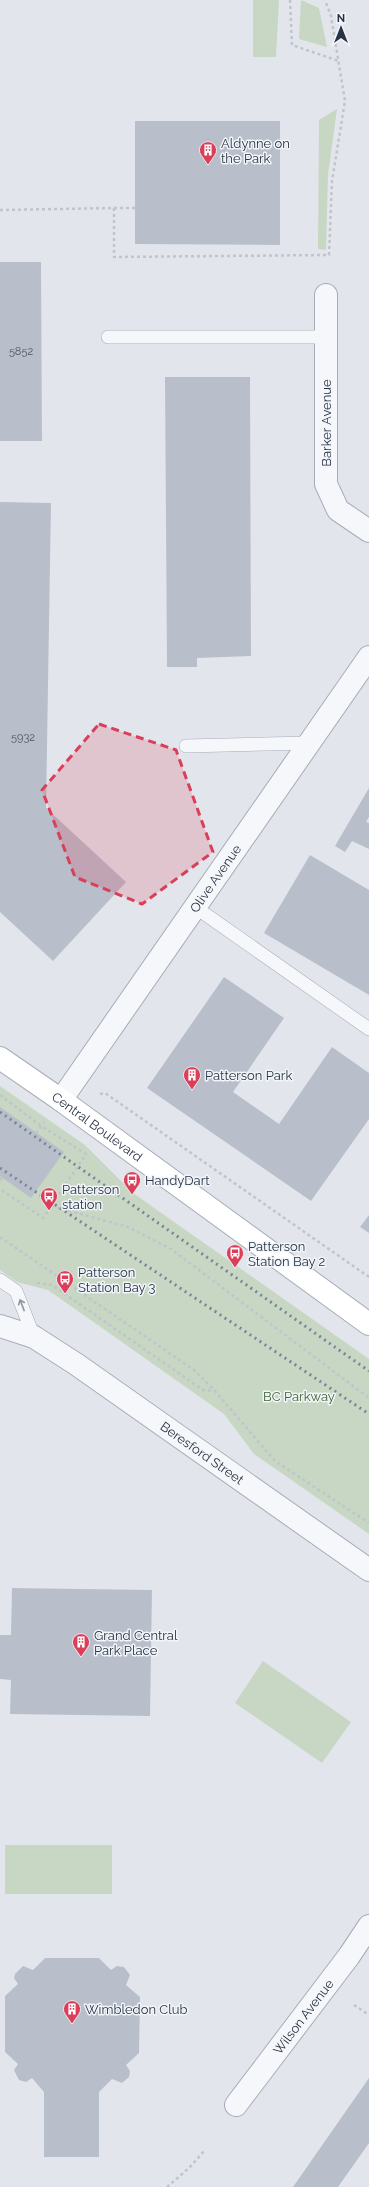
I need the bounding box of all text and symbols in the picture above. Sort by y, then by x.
north arrow [321,8,361,48]
text: N [337,12,345,25]
place label: Aldynne on the Park [221,136,290,166]
building icon: Aldynne on the Park [198,140,218,165]
house number: 5852 [9,345,33,358]
street label: Barker Avenue [319,379,334,467]
house number: 5932 [11,731,35,744]
street label: Olive Avenue [186,841,244,915]
building icon: Patterson Park [182,1065,202,1090]
place label: Patterson Park [205,1068,292,1083]
street label: Central Boulevard [49,1089,145,1164]
bus stop icon: HandyDart [122,1170,142,1195]
place label: HandyDart [145,1173,210,1188]
place label: Patterson station [62,1182,119,1212]
bus stop icon: Patterson station [39,1186,59,1211]
place label: Patterson Station Bay 2 [248,1239,326,1269]
bus stop icon: Patterson Station Bay 2 [225,1243,245,1268]
place label: Patterson Station Bay 3 [78,1265,156,1295]
bus stop icon: Patterson Station Bay 3 [55,1269,75,1294]
one-way arrow [17,1299,25,1311]
park label: BC Parkway [263,1389,335,1404]
street label: Beresford Street [158,1418,247,1488]
place label: Grand Central Park Place [94,1628,178,1658]
building icon: Grand Central Park Place [71,1632,91,1657]
street label: Wilson Avenue [270,1976,337,2057]
building icon: Wimbledon Club [62,1999,82,2024]
place label: Wimbledon Club [85,2002,187,2017]

